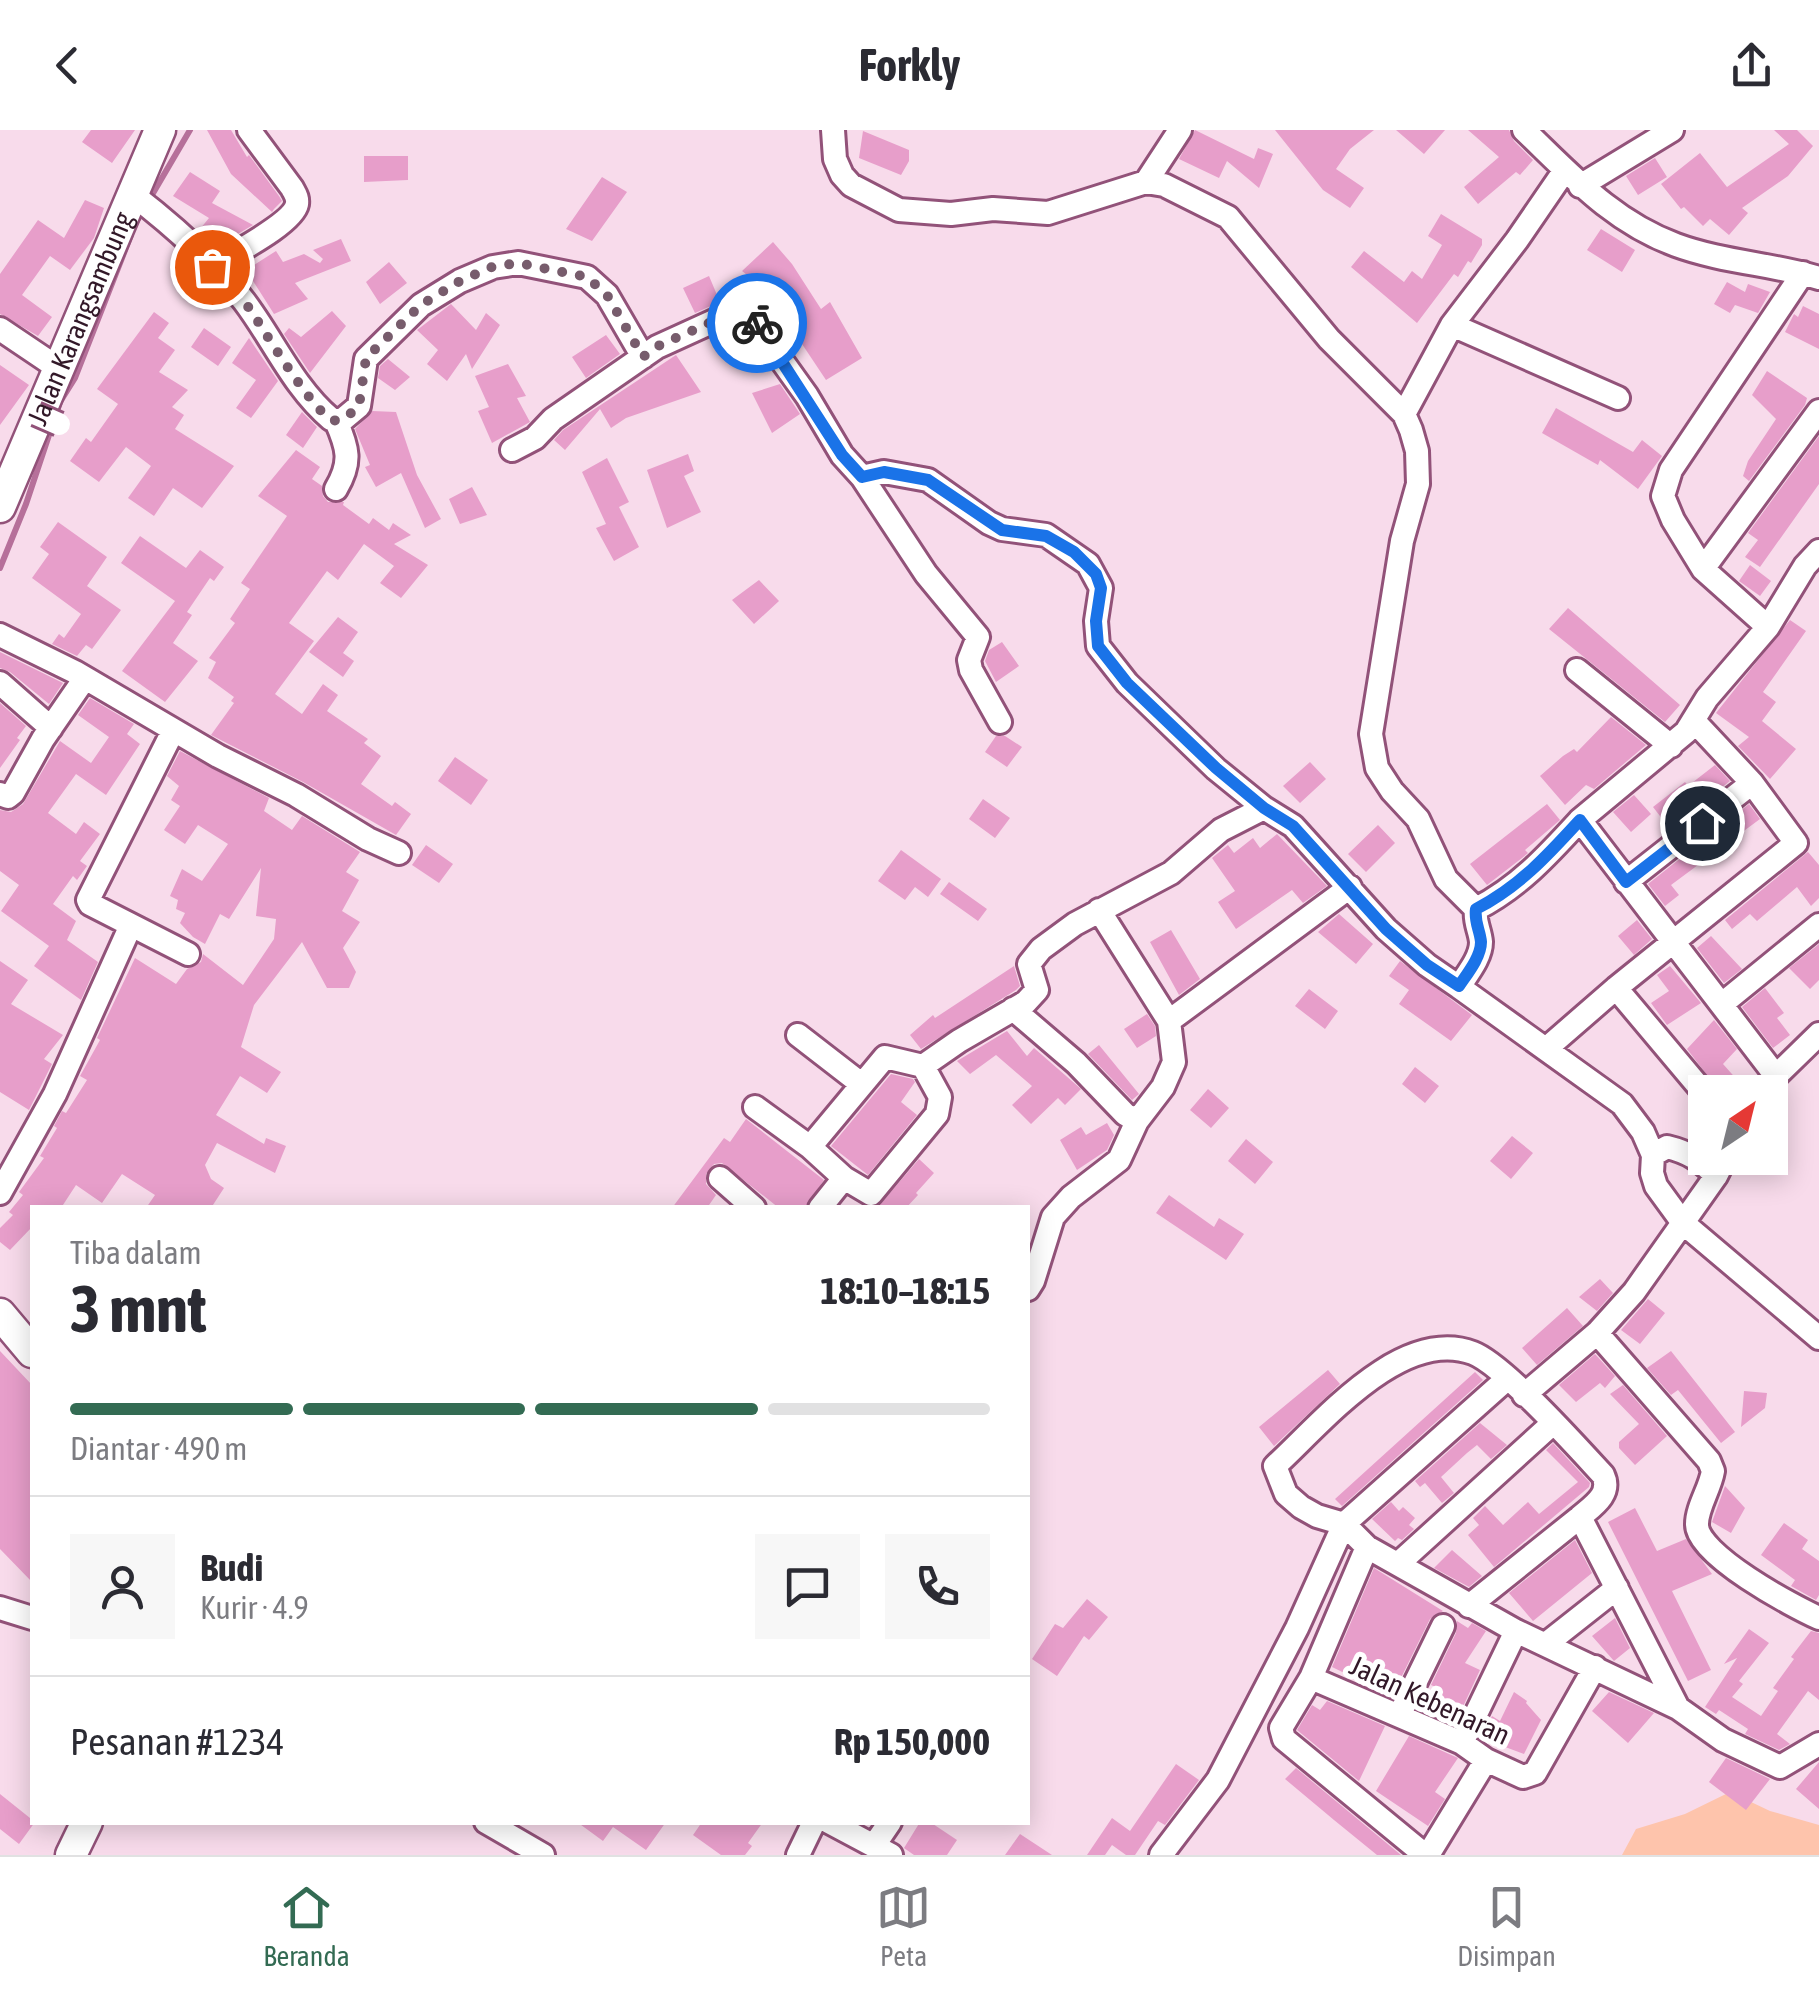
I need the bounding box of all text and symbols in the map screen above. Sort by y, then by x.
icon: back [40,38,95,93]
icon: share [1724,38,1779,93]
text: Forkly [859,39,960,91]
street label: Jalan Karangsambung [21,207,139,429]
pin [170,225,255,310]
icon: bag [185,240,240,295]
courier [707,273,807,373]
icon: bike [730,296,785,351]
pin [1660,781,1745,866]
icon: home [1675,796,1730,851]
north arrow [1688,1075,1788,1175]
map controls [1688,1075,1788,1175]
text: Tiba dalam [70,1234,202,1271]
text: 18:10–18:15 [820,1269,990,1312]
text: 3 mnt [70,1271,207,1346]
text: Diantar · 490 m [70,1430,247,1467]
button: person [70,1534,175,1639]
button: chat [755,1534,860,1639]
button: phone [885,1534,990,1639]
text: Budi [200,1546,263,1589]
text: Kurir · 4.9 [200,1589,308,1626]
street label: Jalan Kebenaran [1345,1649,1515,1751]
text: Pesanan #1234 [70,1720,284,1763]
text: Rp 150,000 [834,1720,990,1763]
tab: Beranda [263,1880,350,1972]
tab: Peta [876,1880,931,1972]
tab: Disimpan [1457,1880,1556,1972]

